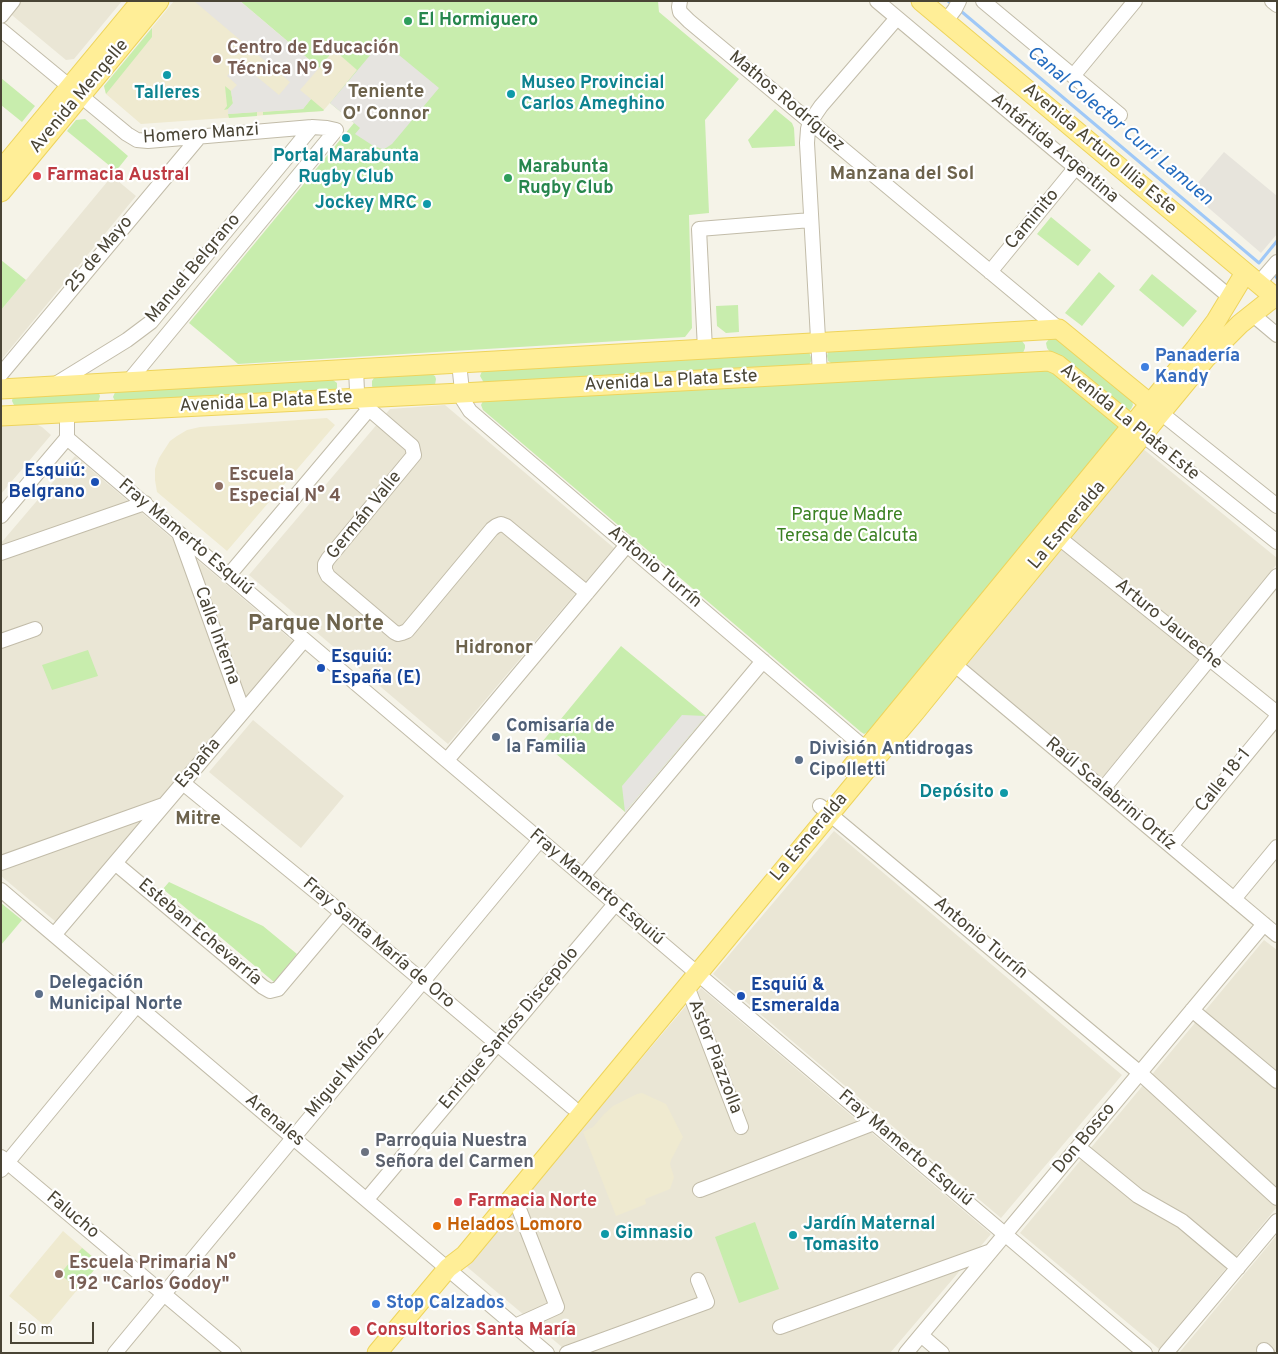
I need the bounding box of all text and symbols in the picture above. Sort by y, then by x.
place label: El Hormiguero [418,10,538,32]
marker: El Hormiguero [402,15,414,27]
street label: Avenida Mengelle [26,35,134,159]
place label: Centro de Educación Técnica Nº 9 [227,38,399,80]
water label: Canal Colector Curri Lamuen [1021,42,1217,212]
street label: Mathos Rodríguez [724,47,848,157]
marker: Centro de Educación Técnica Nº 9 [211,53,223,65]
marker: Talleres [161,69,173,81]
place label: Museo Provincial Carlos Ameghino [521,73,665,116]
street label: Avenida Arturo Illia Este [1018,80,1180,220]
district label: Teniente O' Connor [343,82,429,126]
place label: Talleres [134,83,200,105]
marker: Museo Provincial Carlos Ameghino [505,88,517,100]
street label: Antártida Argentina [986,89,1122,209]
street label: Homero Manzi [142,120,260,150]
marker: Portal Marabunta Rugby Club [340,132,352,144]
place label: Portal Marabunta Rugby Club [273,146,419,188]
place label: Marabunta Rugby Club [518,157,614,200]
district label: Manzana del Sol [830,164,974,186]
place label: Farmacia Austral [47,165,190,187]
marker: Farmacia Austral [31,170,43,182]
marker: Marabunta Rugby Club [502,172,514,184]
street label: Caminito [1001,185,1065,255]
place label: Jockey MRC [315,193,417,215]
marker: Jockey MRC [421,198,433,210]
street label: Manuel Belgrano [142,210,246,328]
street label: 25 de Mayo [62,212,138,298]
place label: Panadería Kandy [1155,346,1240,388]
street label: Avenida La Plata Este [1055,360,1203,486]
marker: Panadería Kandy [1139,361,1151,373]
street label: Avenida La Plata Este [584,367,758,397]
street label: Avenida La Plata Este [179,388,353,418]
place label: Esquiú: Belgrano [8,461,85,504]
place label: Escuela Especial N° 4 [229,465,341,508]
street label: Germán Valle [323,468,407,564]
street label: Fray Mamerto Esquiú [113,475,257,601]
marker: Esquiú: Belgrano [89,476,101,488]
street label: La Esmeralda [1025,478,1111,574]
marker: Escuela Especial N° 4 [213,480,225,492]
park label: Parque Madre Teresa de Calcuta [776,505,918,548]
street label: Antonio Turrín [603,522,705,614]
street label: Arturo Jaureche [1110,575,1226,675]
street label: Calle Interna [188,584,244,688]
district label: Parque Norte [248,613,384,639]
district label: Hidronor [455,638,533,660]
place label: Esquiú: España (E) [331,647,421,690]
marker: Esquiú: España (E) [315,662,327,674]
place label: Comisaría de la Familia [506,716,615,759]
marker: Comisaría de la Familia [490,731,502,743]
street label: Raúl Scalabrini Ortíz [1040,734,1180,856]
street label: España [172,735,226,793]
place label: División Antidrogas Cipolletti [809,739,973,782]
street label: Calle 18-1 [1192,745,1256,817]
marker: División Antidrogas Cipolletti [793,754,805,766]
place label: Depósito [920,782,994,804]
marker: Depósito [998,787,1010,799]
street label: La Esmeralda [767,790,853,886]
district label: Mitre [175,809,221,831]
street label: Fray Mamerto Esquiú [524,825,668,951]
street label: Fray Santa María de Oro [298,874,458,1014]
street label: Esteban Echevarría [133,875,265,991]
street label: Antonio Turrín [929,893,1031,985]
street label: Enrique Santos Discepolo [436,943,584,1115]
place label: Delegación Municipal Norte [49,973,183,1016]
place label: Esquiú & Esmeralda [751,975,840,1018]
marker: Delegación Municipal Norte [33,988,45,1000]
marker: Esquiú & Esmeralda [735,990,747,1002]
street label: Astor Piazzolla [682,997,746,1117]
street label: Miguel Muñoz [302,1023,390,1123]
street label: Fray Mamerto Esquiú [833,1086,977,1212]
street label: Arenales [240,1090,308,1152]
street label: Don Bosco [1049,1099,1121,1179]
place label: Parroquia Nuestra Señora del Carmen [375,1131,534,1174]
marker: Parroquia Nuestra Señora del Carmen [359,1146,371,1158]
street label: Falucho [41,1188,103,1244]
place label: Farmacia Norte [468,1191,597,1213]
marker: Farmacia Norte [452,1196,464,1208]
place label: Jardín Maternal Tomasito [803,1214,935,1256]
place label: Helados Lomoro [447,1215,582,1237]
marker: Helados Lomoro [431,1220,443,1232]
place label: Gimnasio [615,1223,693,1245]
marker: Gimnasio [599,1228,611,1240]
marker: Jardín Maternal Tomasito [787,1229,799,1241]
place label: Escuela Primaria N° 192 "Carlos Godoy" [69,1253,236,1296]
marker: Escuela Primaria N° 192 "Carlos Godoy" [53,1268,65,1280]
place label: Stop Calzados [386,1293,505,1315]
marker: Stop Calzados [370,1298,382,1310]
scale bar [12,1312,96,1344]
place label: Consultorios Santa María [366,1320,576,1342]
text: 50 m [18,1321,53,1340]
marker: Consultorios Santa María [348,1324,362,1338]

